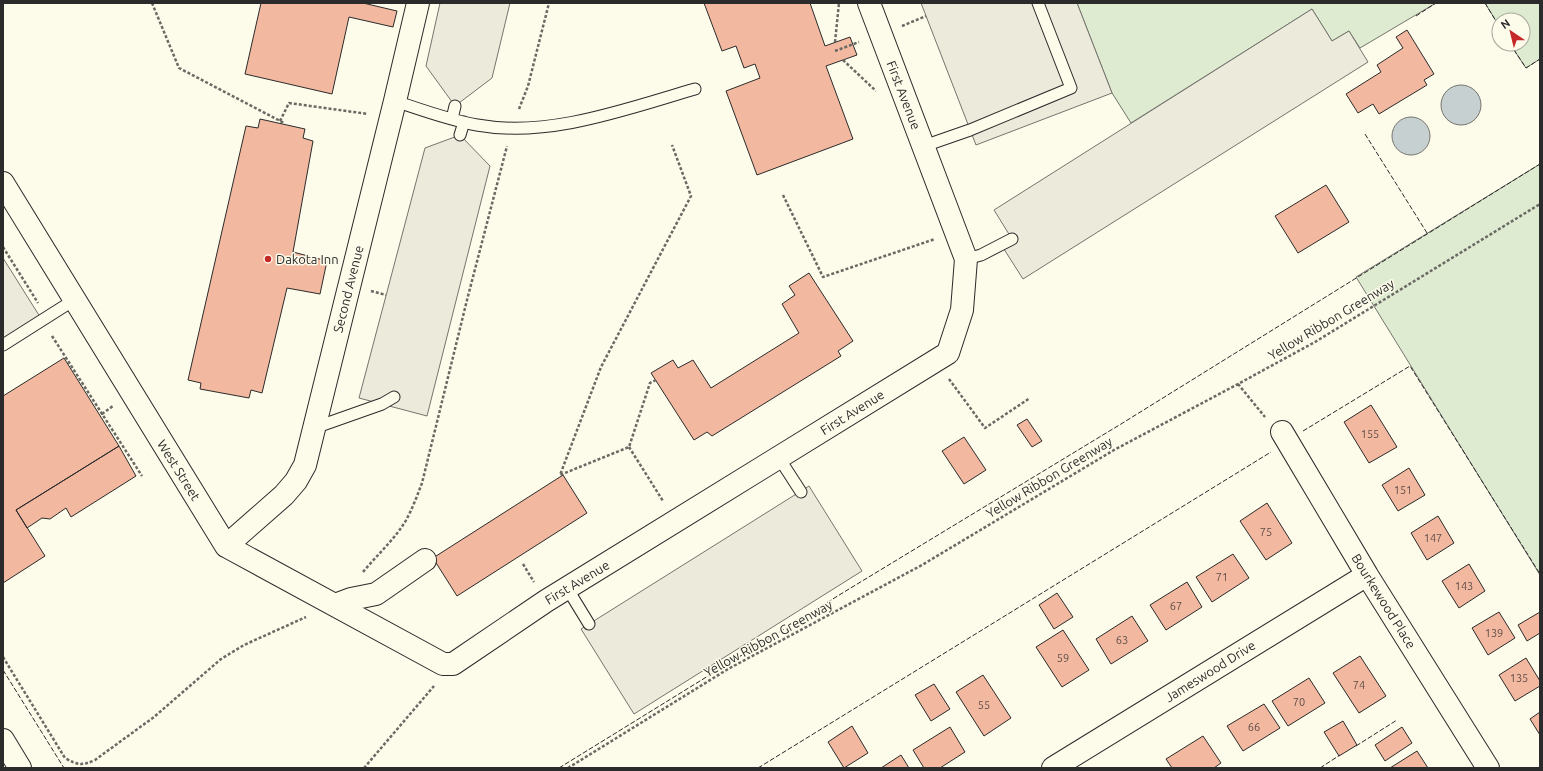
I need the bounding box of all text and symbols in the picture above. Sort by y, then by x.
north arrow [1491,12,1531,52]
text: N [1498,17,1512,31]
street label: First Avenue [884,59,924,131]
street label: Second Avenue [330,244,366,334]
place label: Dakota Inn [276,252,339,266]
marker: Dakota Inn [263,254,273,264]
street label: Yellow Ribbon Greenway [1266,276,1396,362]
street label: First Avenue [818,387,886,437]
house number: 155 [1361,428,1379,440]
street label: Yellow Ribbon Greenway [984,434,1114,520]
street label: West Street [155,437,203,503]
house number: 151 [1394,484,1412,496]
house number: 75 [1260,526,1272,538]
house number: 147 [1424,532,1442,544]
street label: Bourkewood Place [1349,551,1419,651]
street label: First Avenue [542,557,612,607]
house number: 71 [1216,571,1228,583]
house number: 143 [1455,580,1473,592]
street label: Yellow Ribbon Greenway [701,597,835,679]
house number: 67 [1170,600,1182,612]
house number: 139 [1485,627,1503,639]
house number: 63 [1116,634,1128,646]
street label: Jameswood Drive [1162,638,1258,704]
house number: 59 [1057,652,1069,664]
house number: 135 [1510,672,1528,684]
house number: 74 [1353,679,1365,691]
house number: 70 [1293,696,1305,708]
house number: 55 [978,699,990,711]
house number: 66 [1248,721,1260,733]

